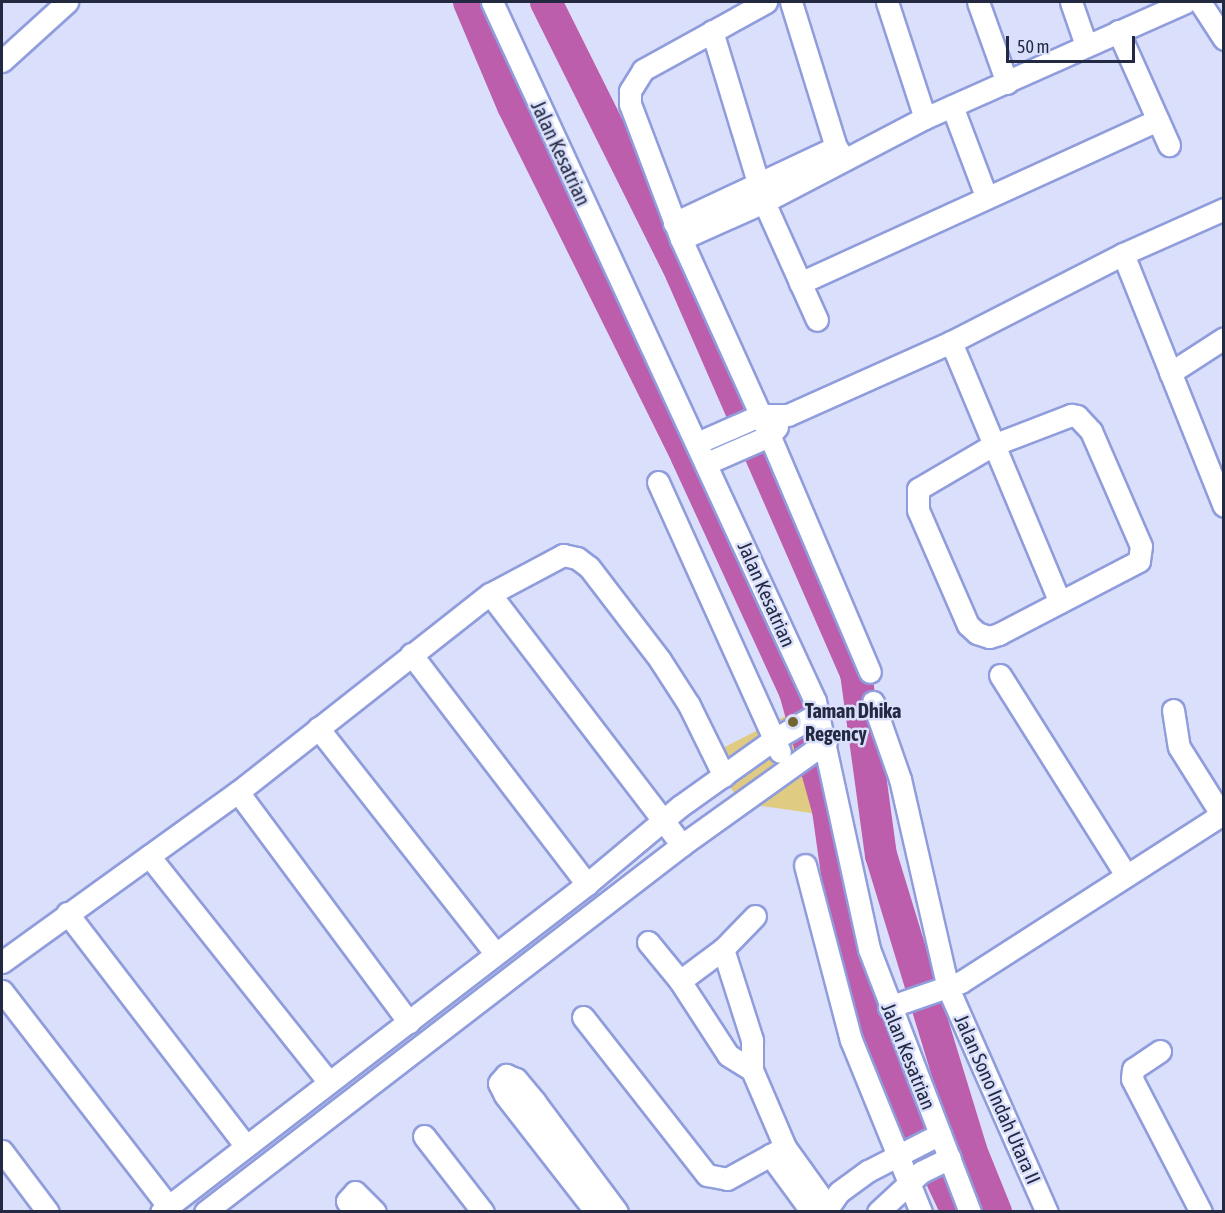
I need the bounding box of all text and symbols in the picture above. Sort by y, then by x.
scale bar [1009,24,1138,62]
text: 50 m [1017,36,1049,57]
street label: Jalan Kesatrian [526,97,596,209]
street label: Jalan Kesatrian [733,538,801,650]
place label: Taman Dhika Regency [805,698,901,745]
marker: Taman Dhika Regency [786,715,800,729]
street label: Jalan Kesatrian [877,999,941,1113]
street label: Jalan Sono Indah Utara II [950,1011,1046,1187]

